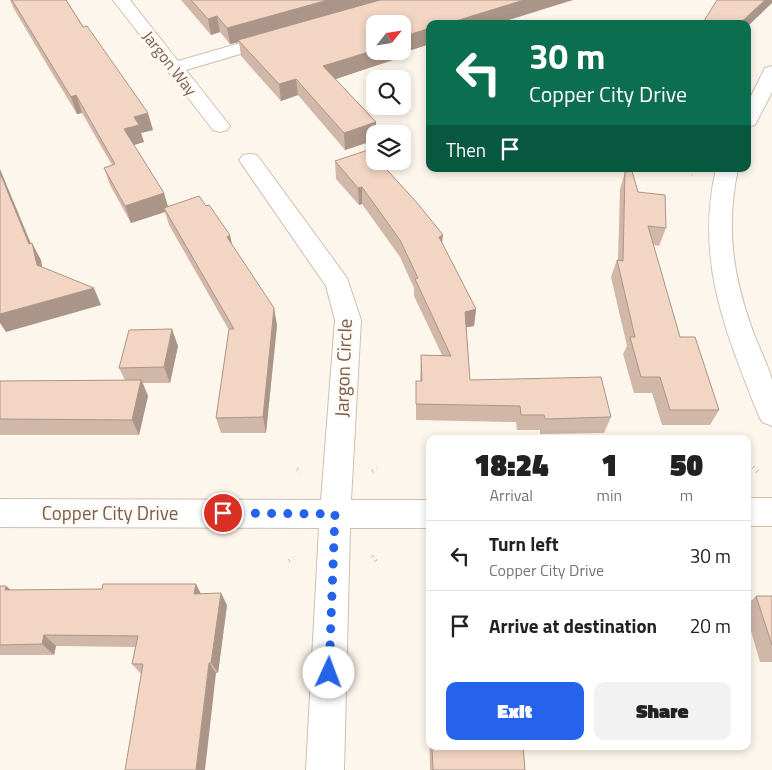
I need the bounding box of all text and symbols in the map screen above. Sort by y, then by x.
north arrow [366,15,411,60]
map controls [366,15,411,170]
street label: Jargon Way [137,25,203,101]
text: 30 m [529,29,605,83]
icon: left [446,40,511,105]
button: search [366,70,411,115]
text: Copper City Drive [529,77,687,111]
button: layers [366,125,411,170]
text: Then [446,135,486,164]
icon: arrive [496,135,524,163]
street label: Jargon Circle [326,318,359,418]
text: 18:24 [474,442,549,488]
text: 1 [601,442,618,488]
text: 50 [670,442,703,488]
text: Arrival [490,483,533,507]
text: min [597,483,622,507]
text: m [680,483,693,507]
pin [202,492,244,534]
street label: Copper City Drive [42,498,178,527]
icon: arrive [209,499,237,527]
text: Turn left [489,529,559,558]
text: 30 m [690,541,731,570]
icon: left [446,542,474,570]
text: Copper City Drive [489,558,604,582]
text: Arrive at destination [489,611,657,640]
text: 20 m [690,611,731,640]
icon: arrive [446,612,474,640]
position arrow [302,646,354,698]
button: Exit [446,682,584,740]
button: Share [594,682,731,740]

